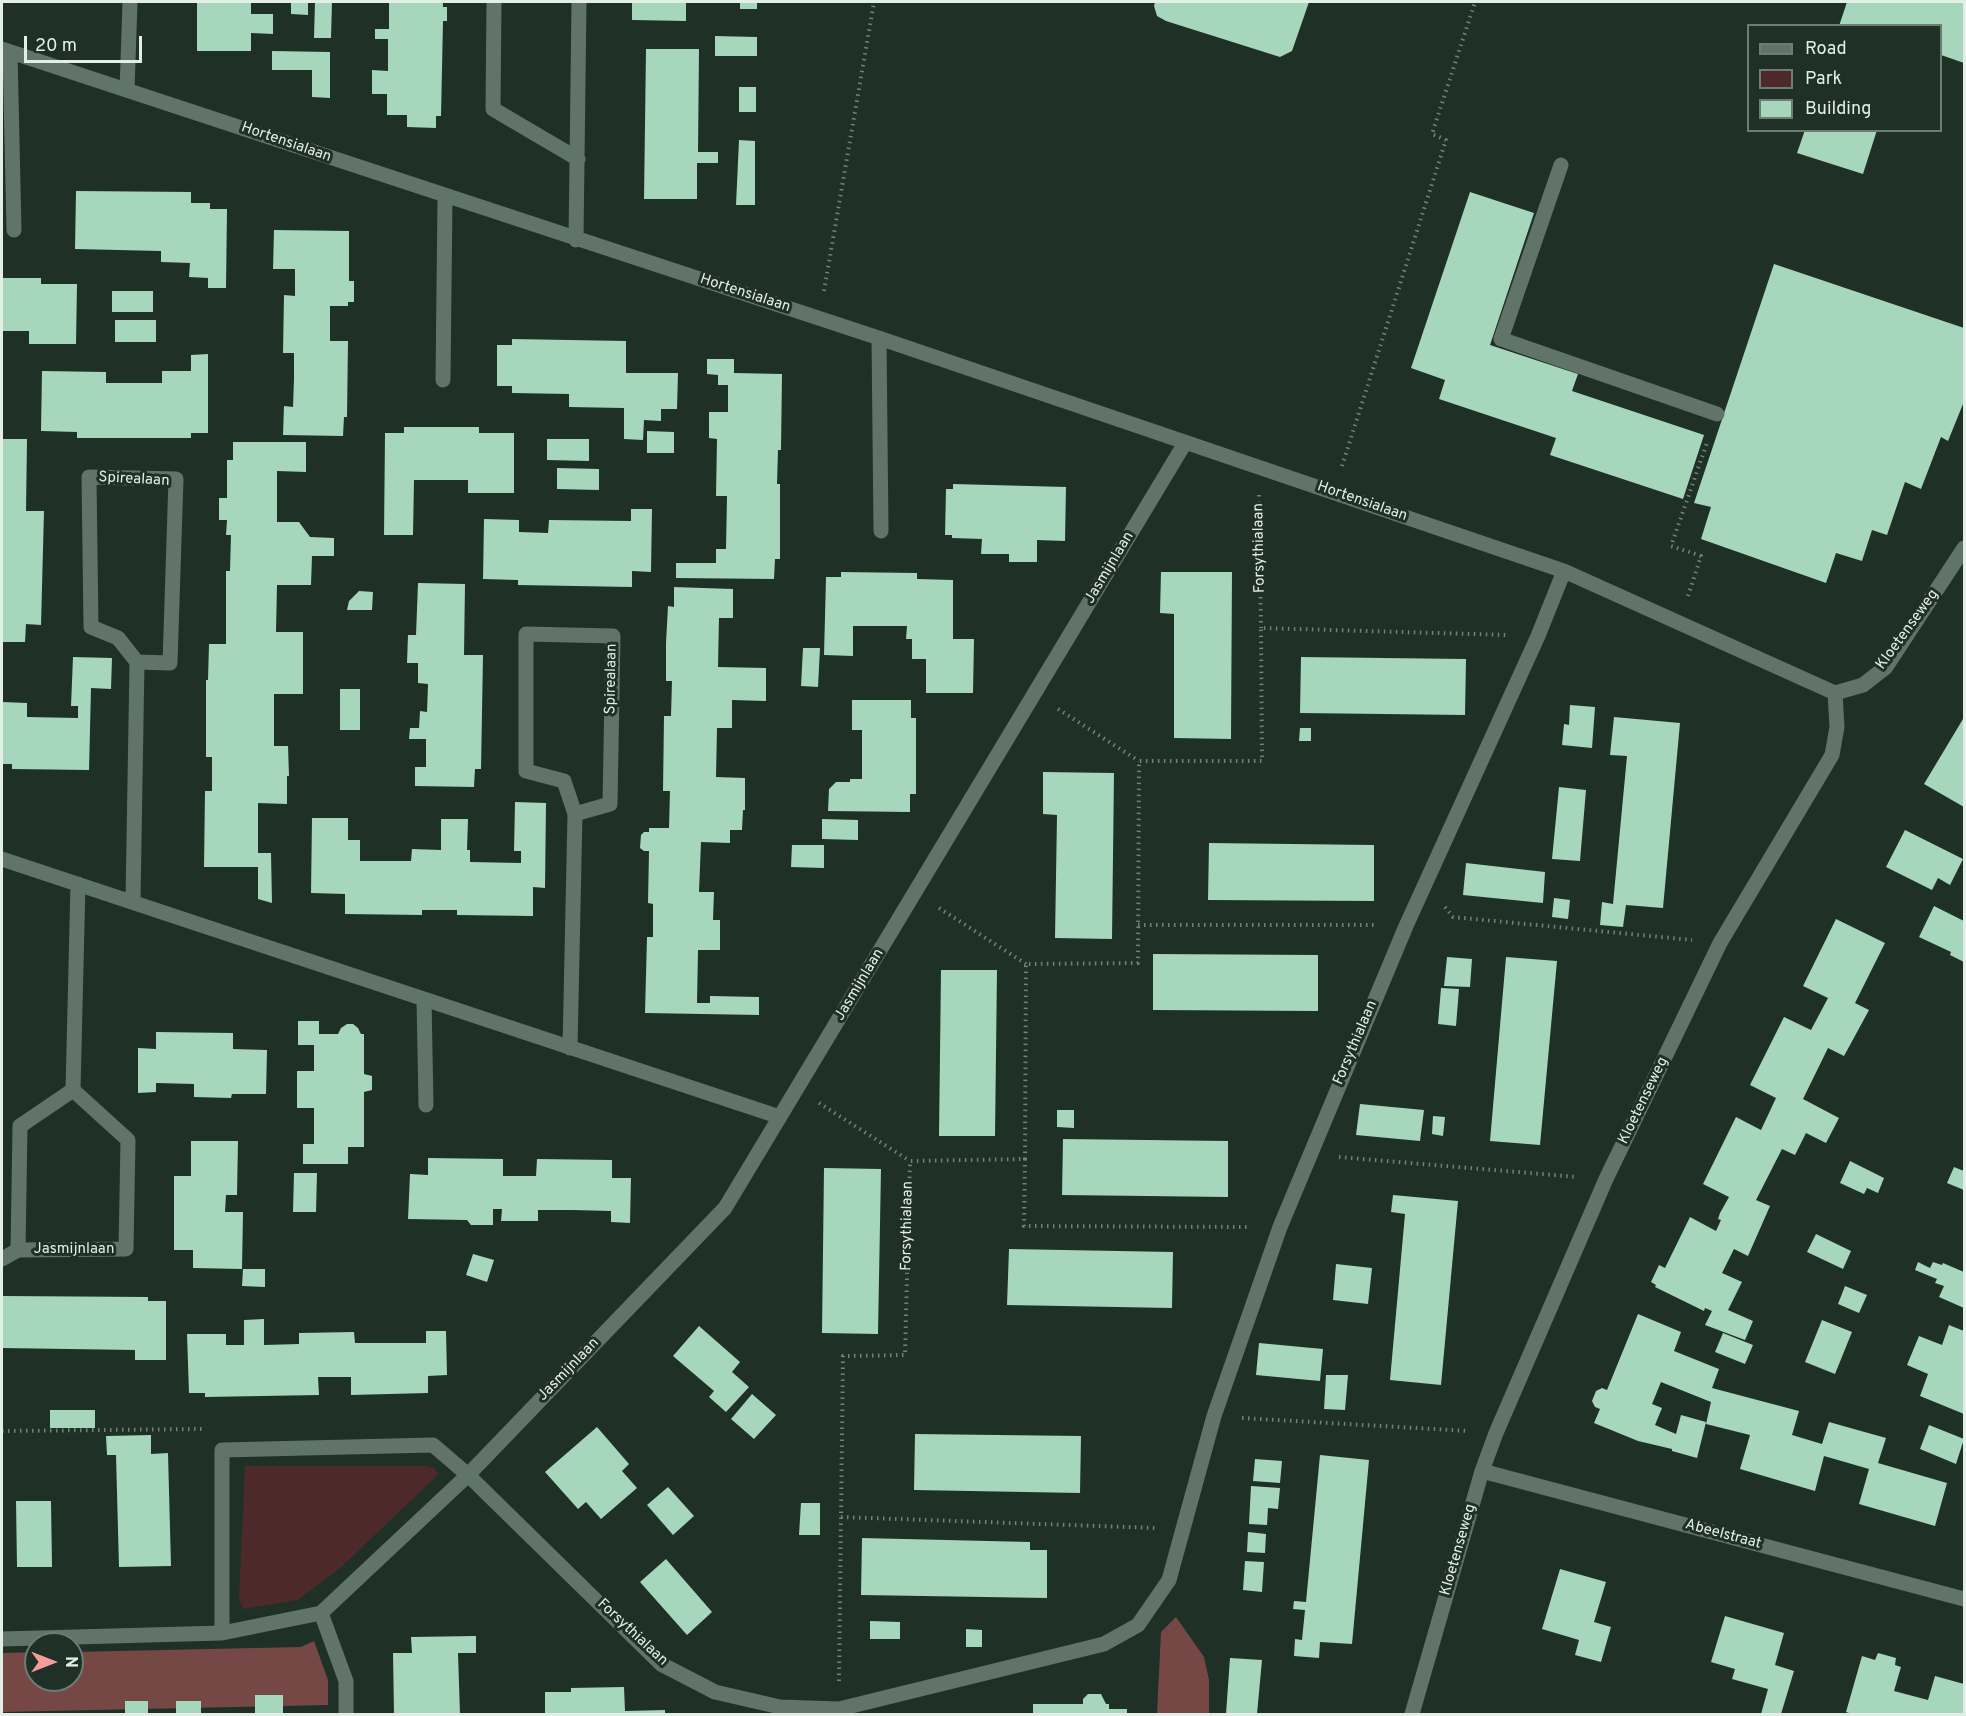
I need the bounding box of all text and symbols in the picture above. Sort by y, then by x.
scale bar [27,24,146,62]
legend [1747,24,1942,132]
text: 20 m [35,35,77,58]
text: Road [1805,38,1847,61]
text: Park [1805,68,1842,91]
text: Building [1805,98,1871,121]
street label: Hortensialaan [239,119,333,167]
street label: Hortensialaan [697,271,793,317]
street label: Spirealaan [98,469,170,491]
street label: Hortensialaan [1315,478,1409,526]
street label: Forsythialaan [1250,503,1270,593]
street label: Jasmijnlaan [1081,529,1139,607]
street label: Kloetenseweg [1873,586,1943,674]
street label: Spirealaan [602,643,622,715]
street label: Jasmijnlaan [831,946,889,1024]
street label: Forsythialaan [1330,998,1382,1088]
street label: Kloetenseweg [1615,1054,1673,1148]
street label: Forsythialaan [898,1181,918,1271]
street label: Jasmijnlaan [34,1241,114,1259]
street label: Jasmijnlaan [534,1335,604,1405]
street label: Kloetenseweg [1437,1502,1481,1598]
street label: Abeelstraat [1683,1516,1763,1554]
street label: Forsythialaan [593,1596,671,1670]
north arrow [24,1632,84,1692]
text: N [60,1656,80,1668]

